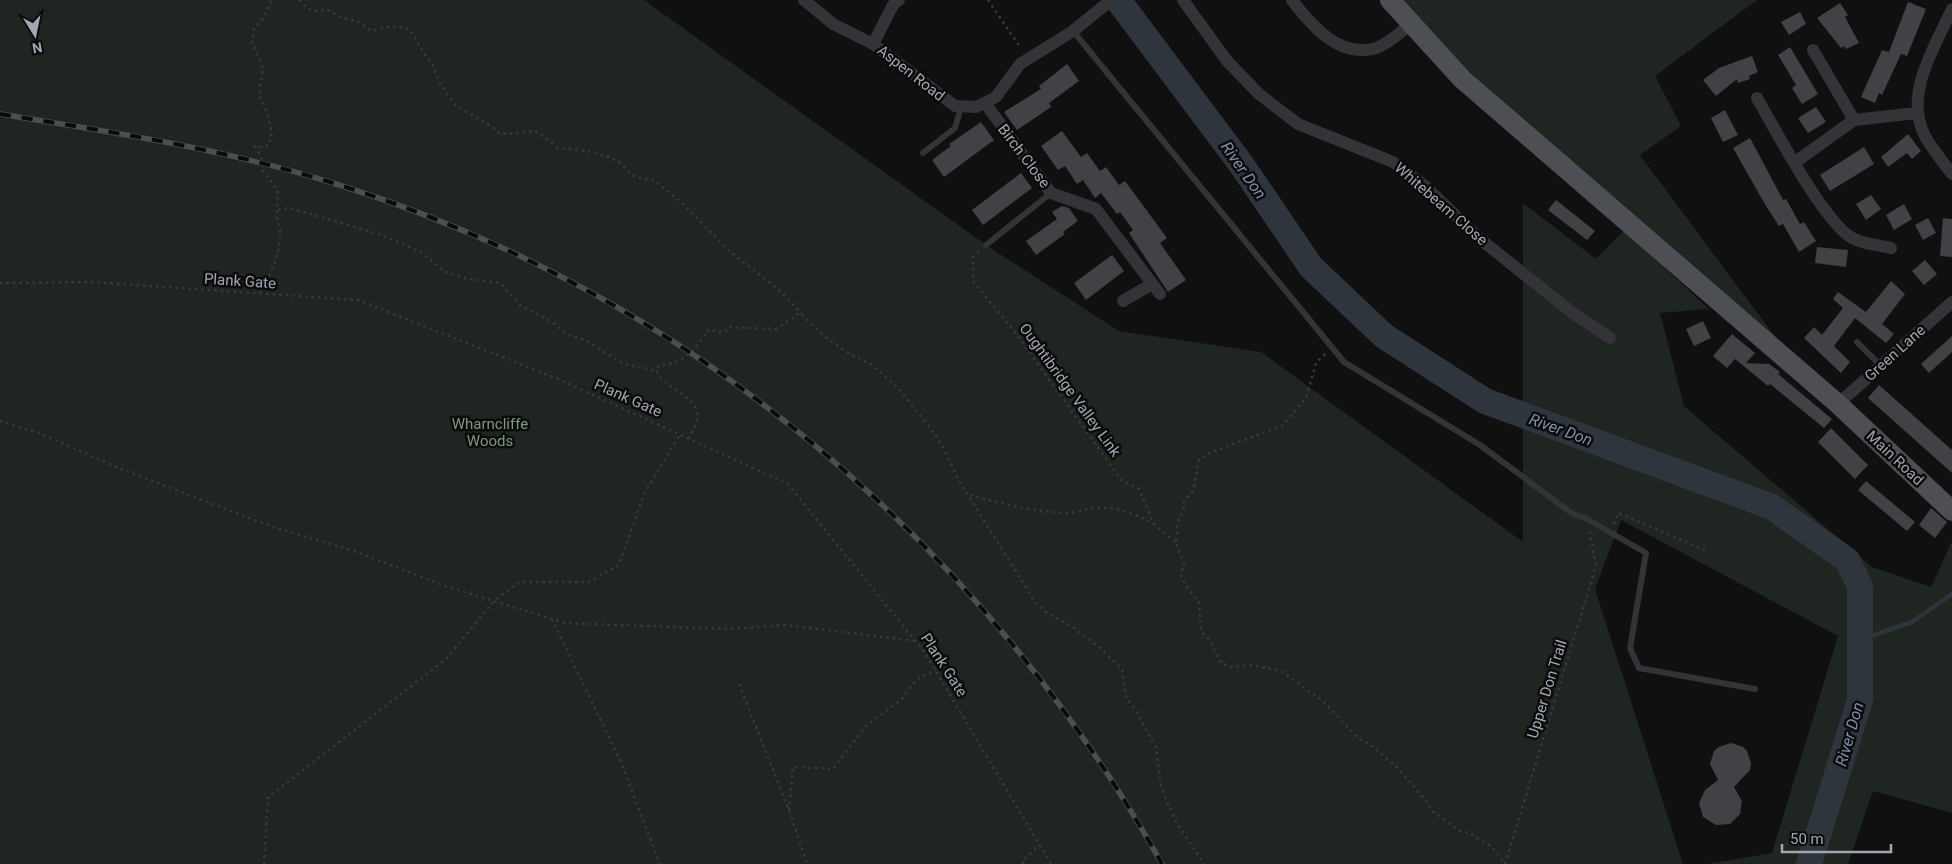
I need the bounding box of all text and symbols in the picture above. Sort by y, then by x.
north arrow [10,10,60,60]
text: N [31,39,44,57]
street label: Aspen Road [874,41,948,105]
street label: Birch Close [994,120,1054,192]
water label: River Don [1217,138,1270,203]
street label: Whitebeam Close [1391,159,1491,249]
street label: Plank Gate [203,270,277,292]
street label: Oughtibridge Valley Link [1016,320,1125,461]
street label: Green Lane [1861,321,1929,385]
street label: Plank Gate [591,375,665,421]
water label: River Don [1527,409,1595,450]
park label: Wharncliffe Woods [452,415,528,450]
street label: Main Road [1863,427,1927,489]
street label: Plank Gate [917,630,971,700]
street label: Upper Don Trail [1523,638,1571,740]
water label: River Don [1831,700,1868,768]
scale bar [1782,822,1891,854]
text: 50 m [1790,830,1824,848]

